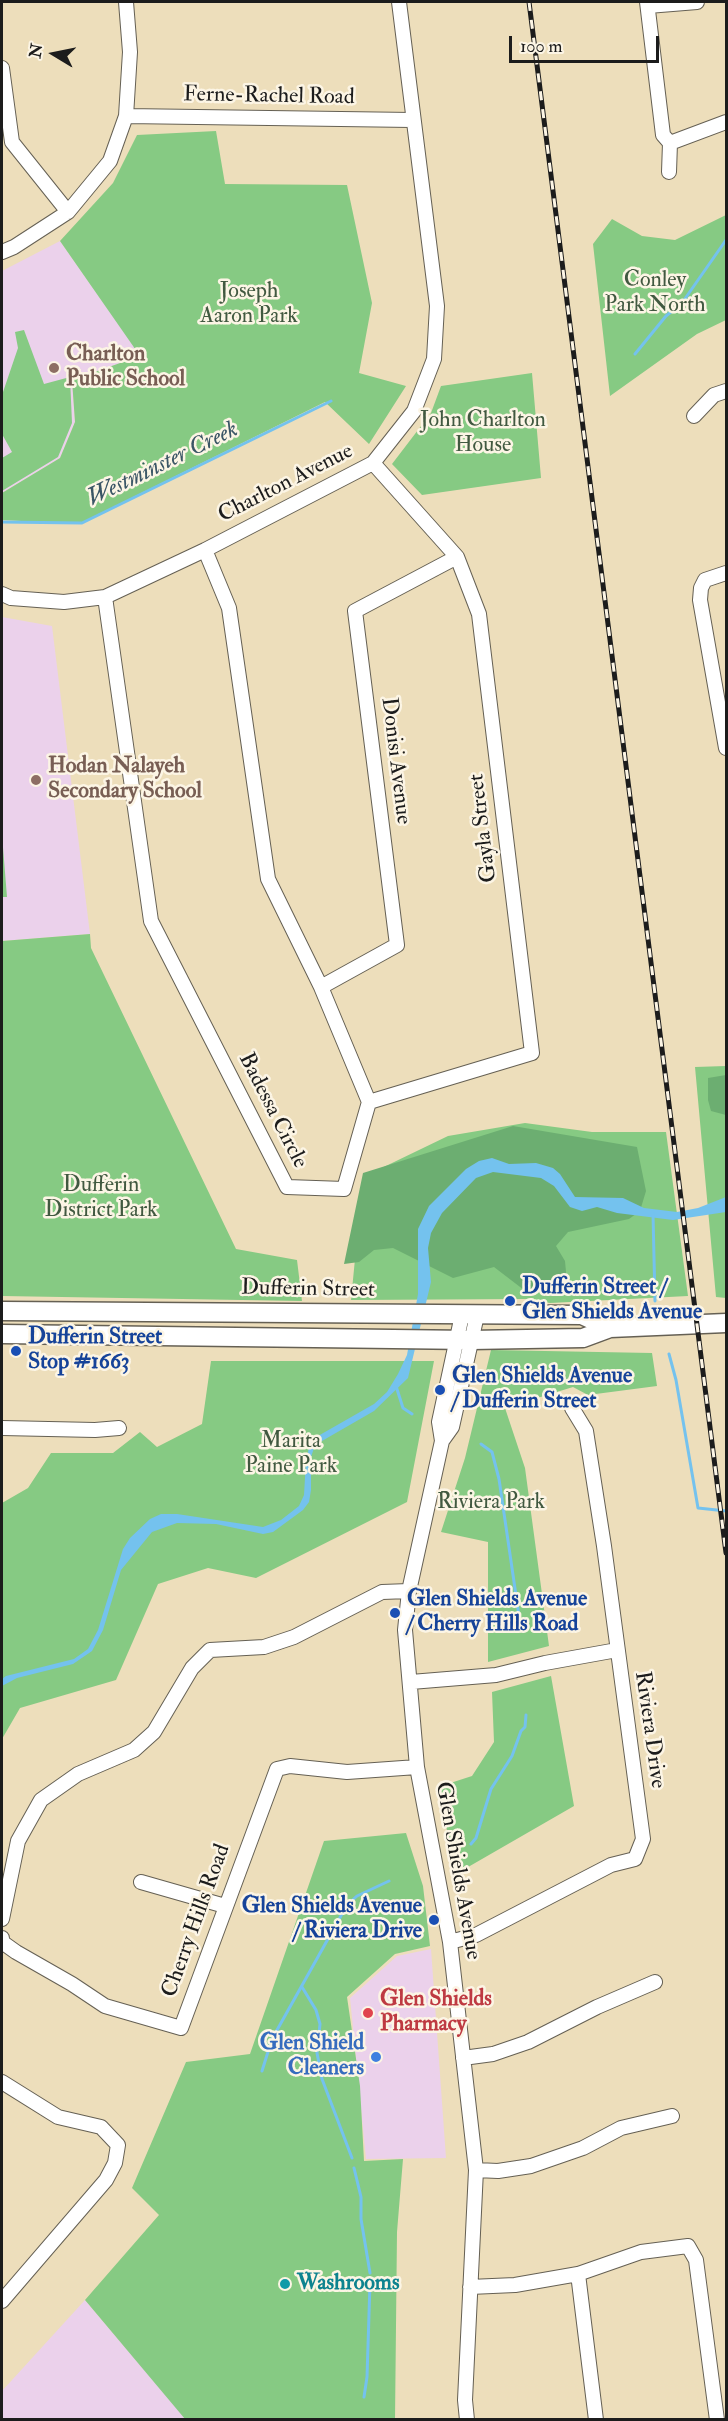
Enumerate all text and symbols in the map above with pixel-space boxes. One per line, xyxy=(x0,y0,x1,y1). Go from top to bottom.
north arrow xyxy=(24,24,84,84)
scale bar xyxy=(512,24,662,62)
text: 100 m xyxy=(520,35,563,58)
text: N xyxy=(25,42,47,60)
street label: Ferne-Rachel Road xyxy=(183,82,355,112)
park label: Conley Park North xyxy=(604,268,706,320)
park label: Joseph Aaron Park xyxy=(200,279,298,330)
place label: Charlton Public School xyxy=(66,342,185,394)
marker: Charlton Public School xyxy=(47,361,61,375)
park label: John Charlton House xyxy=(420,408,546,460)
water label: Westminster Creek xyxy=(83,416,243,514)
street label: Charlton Avenue xyxy=(214,439,358,529)
street label: Donisi Avenue xyxy=(374,696,416,826)
place label: Hodan Nalayeh Secondary School xyxy=(48,754,202,806)
street label: Gayla Street xyxy=(464,772,504,884)
marker: Hodan Nalayeh Secondary School xyxy=(29,773,43,787)
street label: Badessa Circle xyxy=(232,1049,312,1173)
park label: Dufferin District Park xyxy=(44,1173,158,1224)
place label: Dufferin Street / Glen Shields Avenue xyxy=(522,1275,702,1326)
street label: Dufferin Street xyxy=(241,1276,375,1304)
marker: Dufferin Street / Glen Shields Avenue xyxy=(503,1294,517,1308)
place label: Dufferin Street Stop #1663 xyxy=(28,1325,162,1376)
marker: Dufferin Street Stop #1663 xyxy=(9,1344,23,1358)
place label: Glen Shields Avenue / Dufferin Street xyxy=(452,1364,632,1416)
marker: Glen Shields Avenue / Dufferin Street xyxy=(433,1383,447,1397)
park label: Marita Paine Park xyxy=(245,1429,337,1480)
park label: Riviera Park xyxy=(437,1490,545,1516)
place label: Glen Shields Avenue / Cherry Hills Road xyxy=(407,1587,587,1639)
marker: Glen Shields Avenue / Cherry Hills Road xyxy=(388,1606,402,1620)
street label: Riviera Drive xyxy=(628,1670,670,1790)
street label: Glen Shields Avenue xyxy=(428,1780,486,1962)
street label: Cherry Hills Road xyxy=(157,1841,237,2001)
place label: Glen Shields Avenue / Riviera Drive xyxy=(242,1894,422,1946)
marker: Glen Shields Avenue / Riviera Drive xyxy=(427,1913,441,1927)
place label: Glen Shields Pharmacy xyxy=(380,1987,492,2038)
marker: Glen Shields Pharmacy xyxy=(361,2006,375,2020)
place label: Glen Shield Cleaners xyxy=(260,2031,364,2082)
marker: Glen Shield Cleaners xyxy=(369,2050,383,2064)
place label: Washrooms xyxy=(297,2271,399,2297)
marker: Washrooms xyxy=(278,2277,292,2291)

